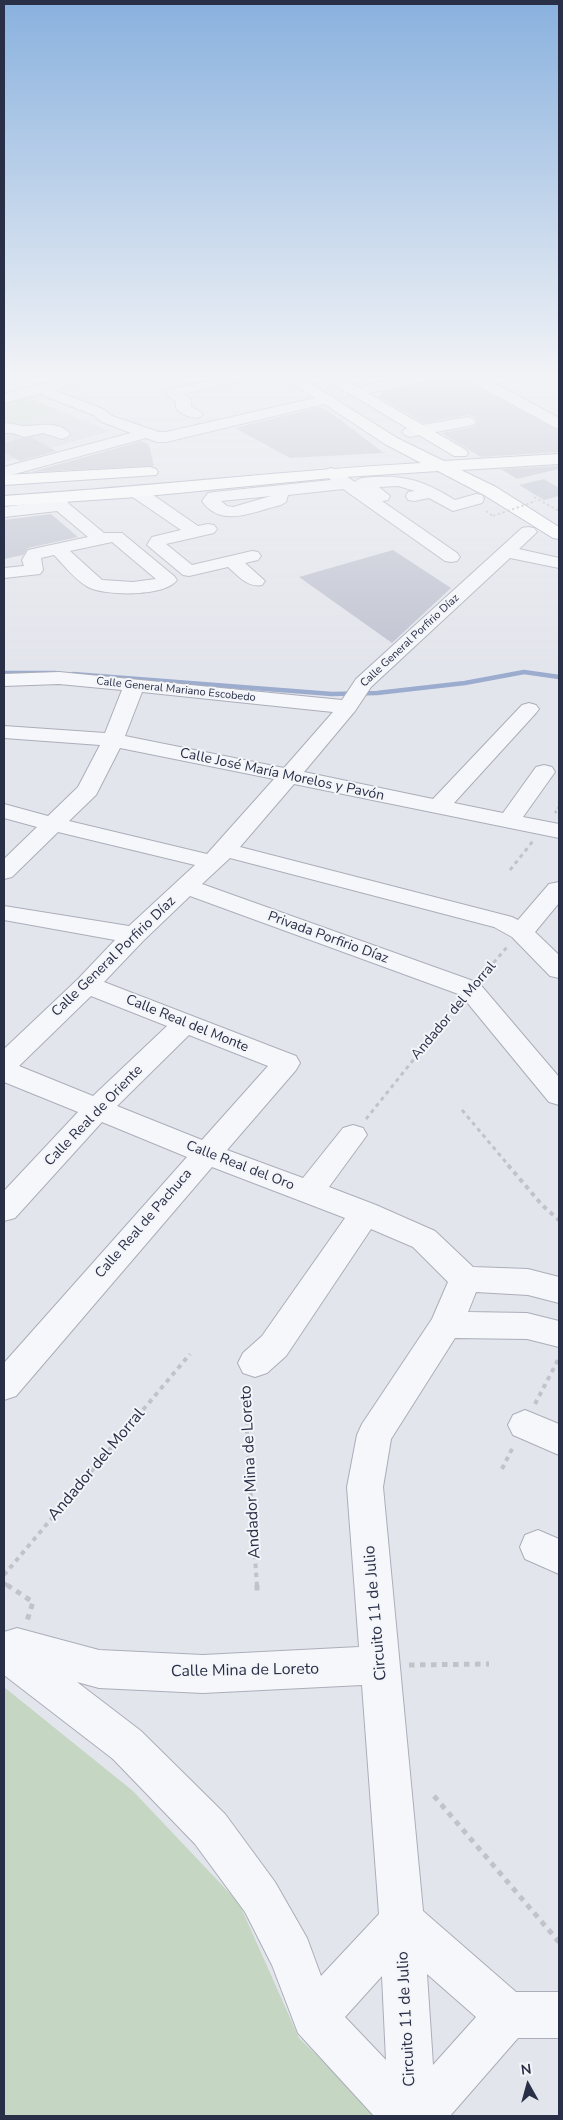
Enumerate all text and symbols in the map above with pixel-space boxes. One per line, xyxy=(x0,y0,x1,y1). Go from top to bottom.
street label: Calle General Porfirio Díaz xyxy=(358,592,462,690)
street label: Calle General Mariano Escobedo xyxy=(96,675,256,705)
street label: Calle José María Morelos y Pavón xyxy=(178,745,386,805)
street label: Calle General Porfirio Díaz xyxy=(49,893,179,1021)
street label: Privada Porfirio Díaz xyxy=(265,908,391,968)
street label: Andador del Morral xyxy=(408,959,500,1063)
street label: Calle Real del Monte xyxy=(123,992,251,1056)
street label: Calle Real de Oriente xyxy=(42,1062,146,1170)
street label: Calle Real del Oro xyxy=(184,1138,296,1194)
street label: Calle Real de Pachuca xyxy=(92,1166,196,1282)
street label: Andador Mina de Loreto xyxy=(237,1385,265,1559)
street label: Andador del Morral xyxy=(44,1405,150,1525)
street label: Circuito 11 de Julio xyxy=(361,1545,391,1681)
street label: Calle Mina de Loreto xyxy=(171,1660,319,1682)
street label: Circuito 11 de Julio xyxy=(394,1951,420,2087)
north arrow xyxy=(503,2060,553,2110)
text: N xyxy=(520,2060,532,2080)

